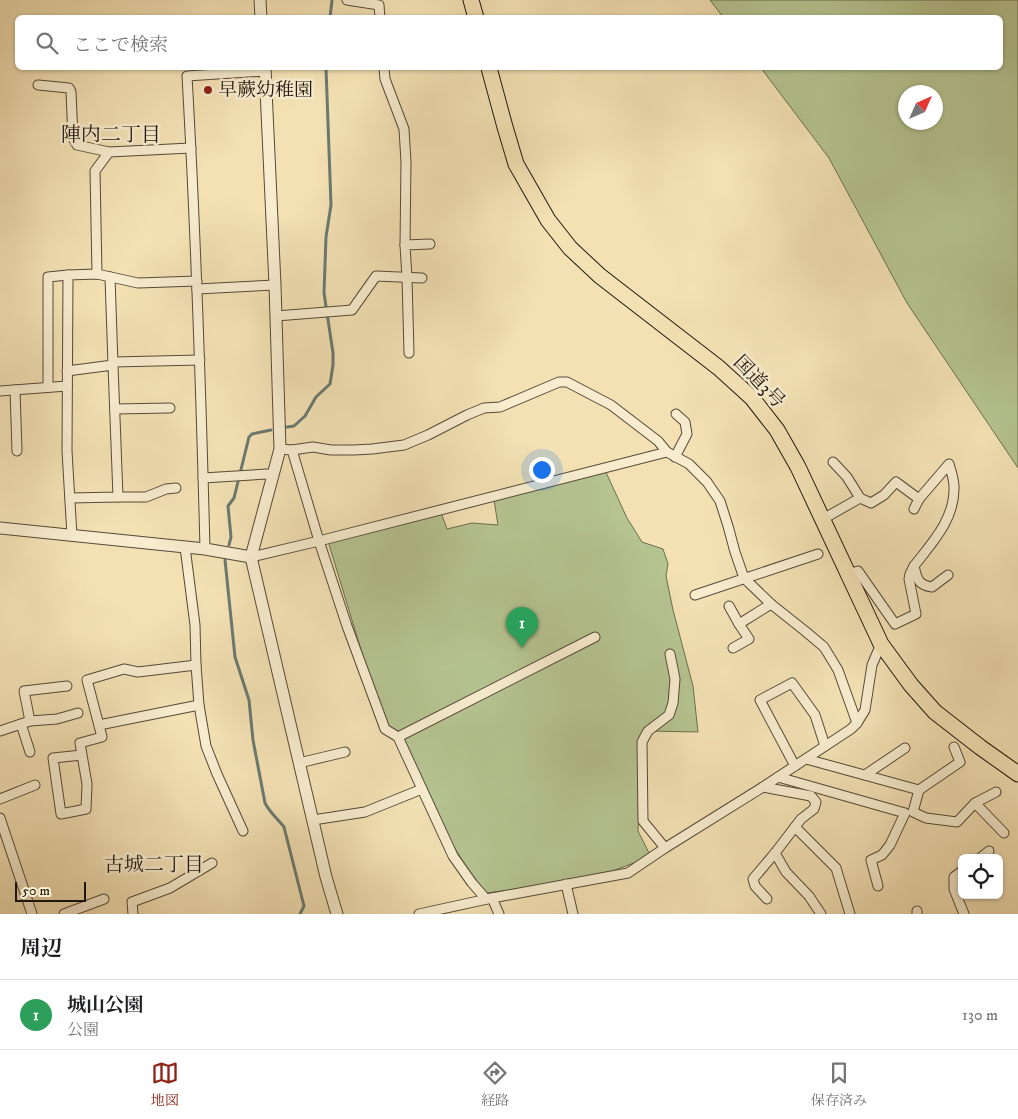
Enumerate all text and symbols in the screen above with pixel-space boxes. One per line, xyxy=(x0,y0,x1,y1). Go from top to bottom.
search box xyxy=(15,15,1003,70)
icon: search xyxy=(33,29,61,57)
text: ここで検索 xyxy=(73,34,168,57)
place label: 早蕨幼稚園 xyxy=(218,79,313,102)
marker: 早蕨幼稚園 xyxy=(202,84,214,96)
north arrow xyxy=(898,85,943,130)
district label: 陣内二丁目 xyxy=(61,123,161,148)
street label: 国道3号 xyxy=(728,351,790,413)
your location xyxy=(529,457,555,483)
pin: 1 xyxy=(506,607,538,648)
district label: 古城二丁目 xyxy=(104,853,204,878)
map controls xyxy=(958,854,1003,899)
button: locate xyxy=(958,854,1003,899)
scale bar xyxy=(15,879,86,902)
text: 50 m xyxy=(22,882,50,900)
text: 周辺 xyxy=(20,936,62,962)
text: 城山公園 xyxy=(67,994,143,1017)
text: 1 xyxy=(33,1005,39,1025)
text: 130 m xyxy=(962,1005,998,1025)
text: 公園 xyxy=(67,1020,99,1040)
tab: 地図 xyxy=(151,1059,179,1110)
tab: 経路 xyxy=(481,1059,509,1110)
tab: 保存済み xyxy=(811,1059,867,1110)

